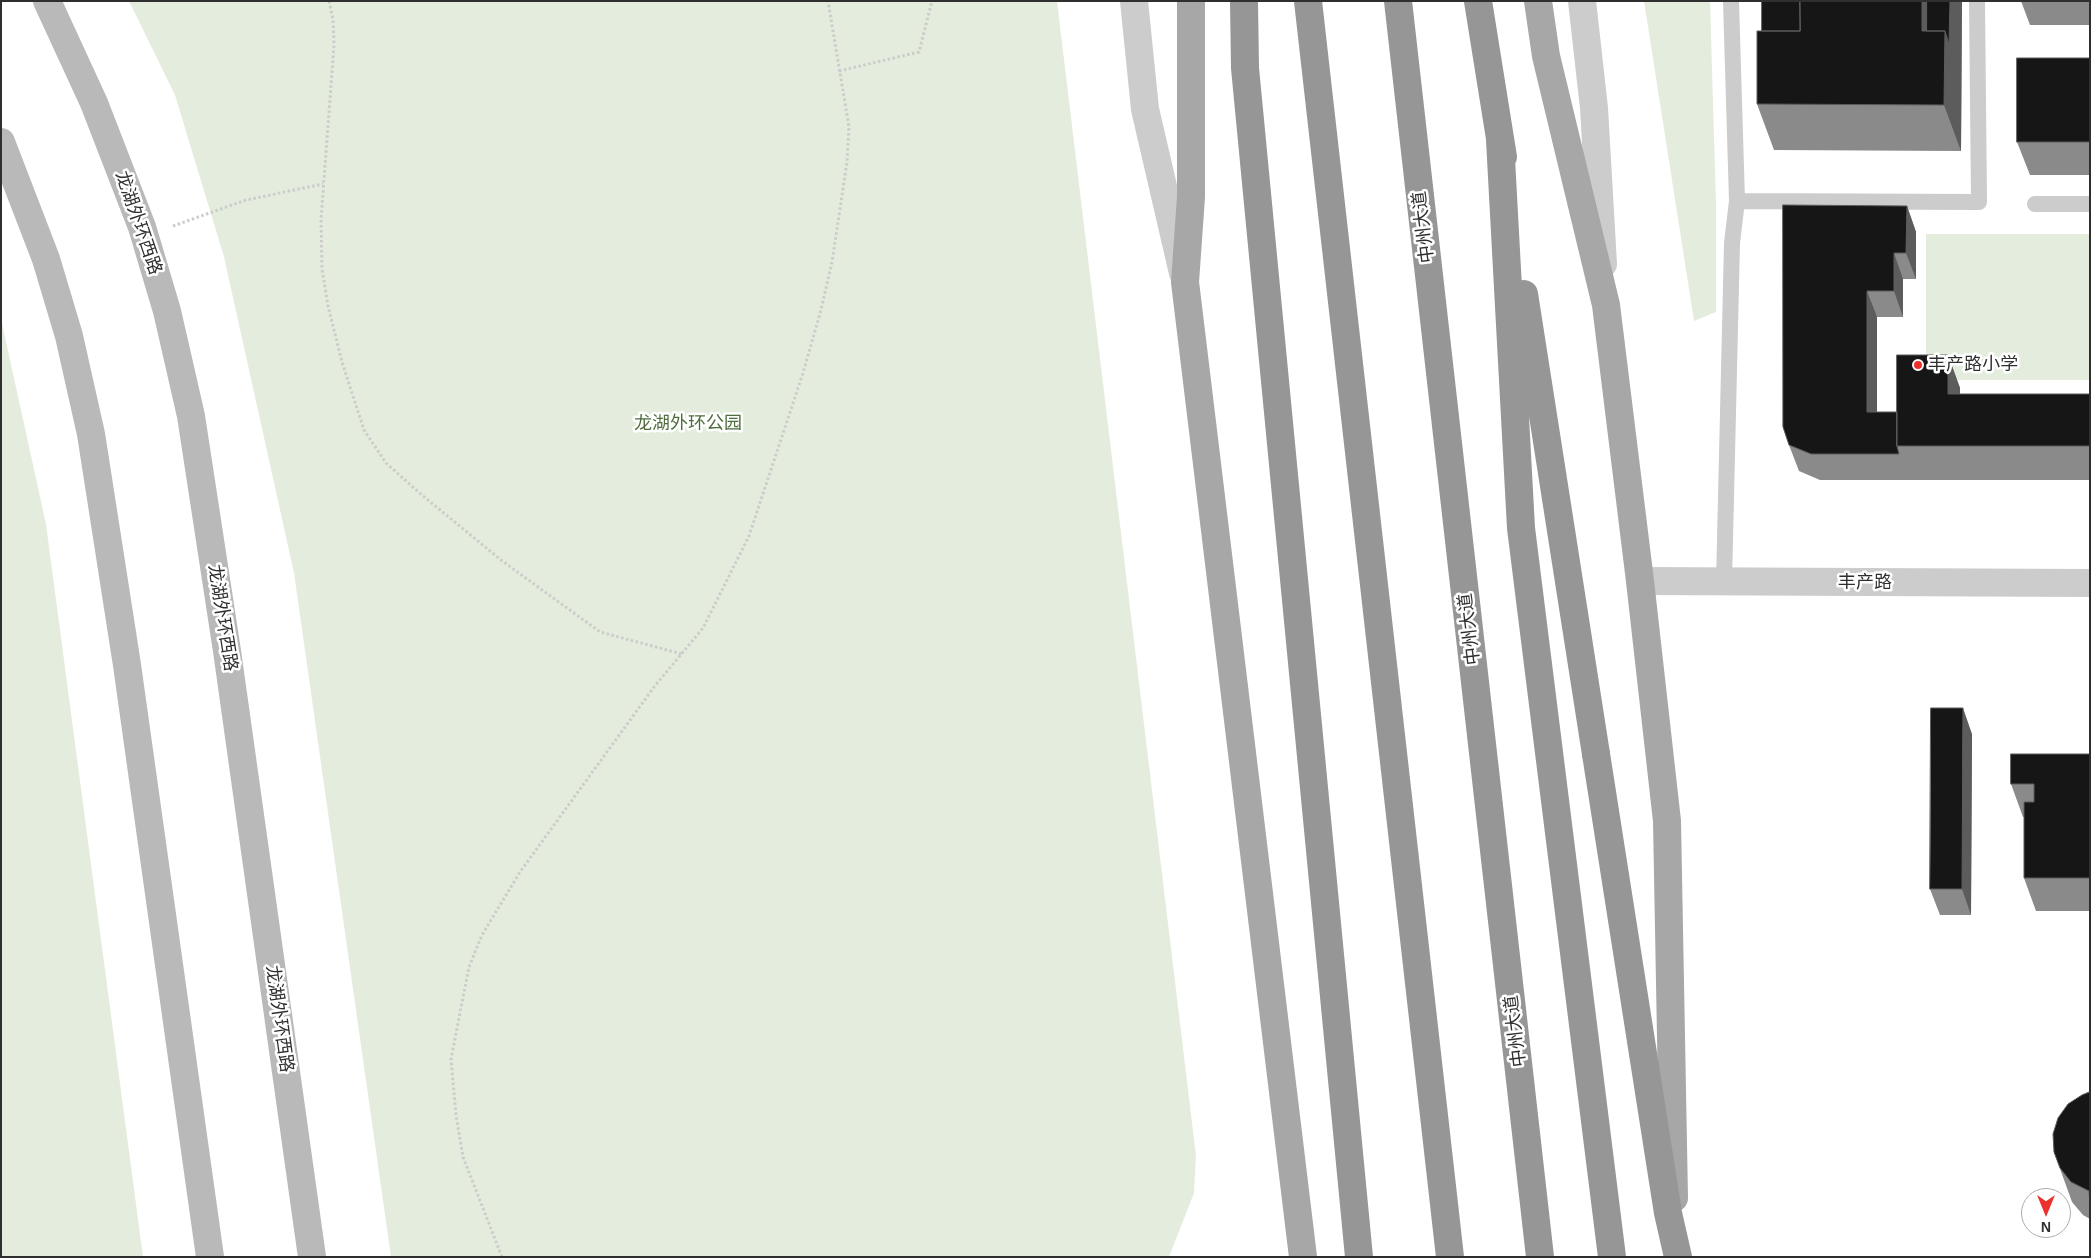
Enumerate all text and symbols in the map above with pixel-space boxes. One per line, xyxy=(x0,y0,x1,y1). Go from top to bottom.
street label: 龙湖外环西路 xyxy=(110,168,166,278)
street label: 中州大道 xyxy=(1409,190,1439,264)
place label: 丰产路小学 xyxy=(1928,354,2018,376)
marker: 丰产路小学 xyxy=(1912,359,1924,371)
park label: 龙湖外环公园 xyxy=(634,413,742,435)
street label: 龙湖外环西路 xyxy=(203,563,241,673)
street label: 丰产路 xyxy=(1838,572,1892,594)
street label: 中州大道 xyxy=(1455,592,1485,666)
street label: 龙湖外环西路 xyxy=(261,964,297,1074)
street label: 中州大道 xyxy=(1501,994,1531,1068)
north arrow xyxy=(2021,1188,2071,1238)
text: N xyxy=(2041,1219,2051,1235)

